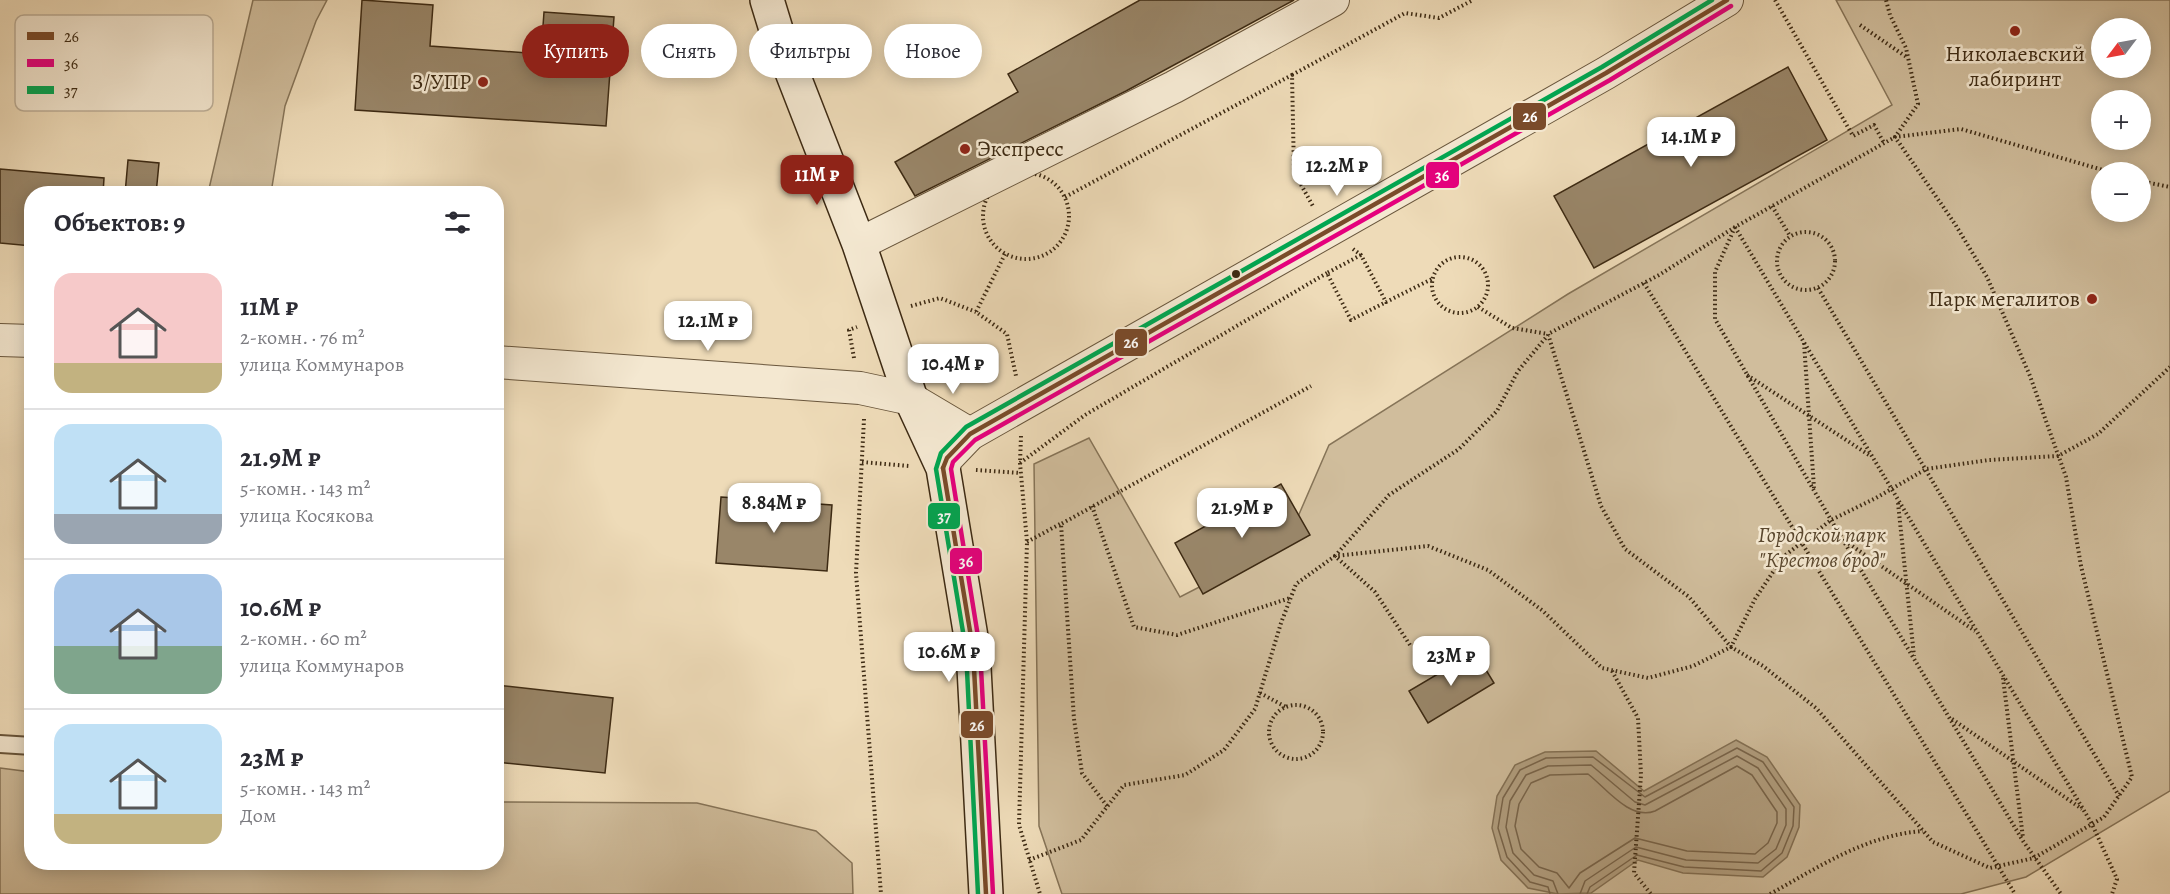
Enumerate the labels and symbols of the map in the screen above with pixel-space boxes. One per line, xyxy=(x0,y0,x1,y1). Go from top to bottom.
legend xyxy=(15,15,213,111)
north arrow xyxy=(2091,18,2151,78)
marker: Николаевский лабиринт xyxy=(2008,24,2022,38)
text: 26 xyxy=(64,26,79,48)
place label: Николаевский лабиринт xyxy=(1945,39,2085,94)
text: 36 xyxy=(64,53,78,75)
place label: З/УПР xyxy=(412,67,471,97)
marker: З/УПР xyxy=(476,75,490,89)
text: 37 xyxy=(64,80,78,102)
line badge: 26 xyxy=(1512,102,1547,131)
text: 26 xyxy=(1522,106,1538,128)
pin: 14.1M ₽ xyxy=(1636,117,1746,168)
place label: Экспресс xyxy=(977,134,1064,164)
marker: Экспресс xyxy=(958,142,972,156)
pin: 12.2M ₽ xyxy=(1282,146,1392,197)
pin: 11M ₽ xyxy=(775,155,859,206)
line badge: 36 xyxy=(1425,161,1460,189)
text: 36 xyxy=(1435,165,1450,187)
unlabelled marker xyxy=(1230,268,1242,280)
place label: Парк мегалитов xyxy=(1928,284,2080,314)
marker: Парк мегалитов xyxy=(2085,292,2099,306)
pin: 12.1M ₽ xyxy=(653,301,763,352)
line badge: 26 xyxy=(1114,328,1148,357)
text: 26 xyxy=(1123,332,1139,354)
pin: 10.4M ₽ xyxy=(898,344,1008,395)
pin: 8.84M ₽ xyxy=(719,483,829,534)
pin: 21.9M ₽ xyxy=(1187,488,1297,539)
line badge: 37 xyxy=(927,502,961,530)
text: 37 xyxy=(937,506,951,528)
park label: Городской парк "Крестов брод" xyxy=(1758,520,1886,575)
line badge: 36 xyxy=(949,547,983,575)
text: 36 xyxy=(959,551,974,573)
pin: 10.6M ₽ xyxy=(894,632,1004,683)
pin: 23M ₽ xyxy=(1409,636,1493,687)
line badge: 26 xyxy=(960,710,994,739)
text: 26 xyxy=(969,715,985,737)

